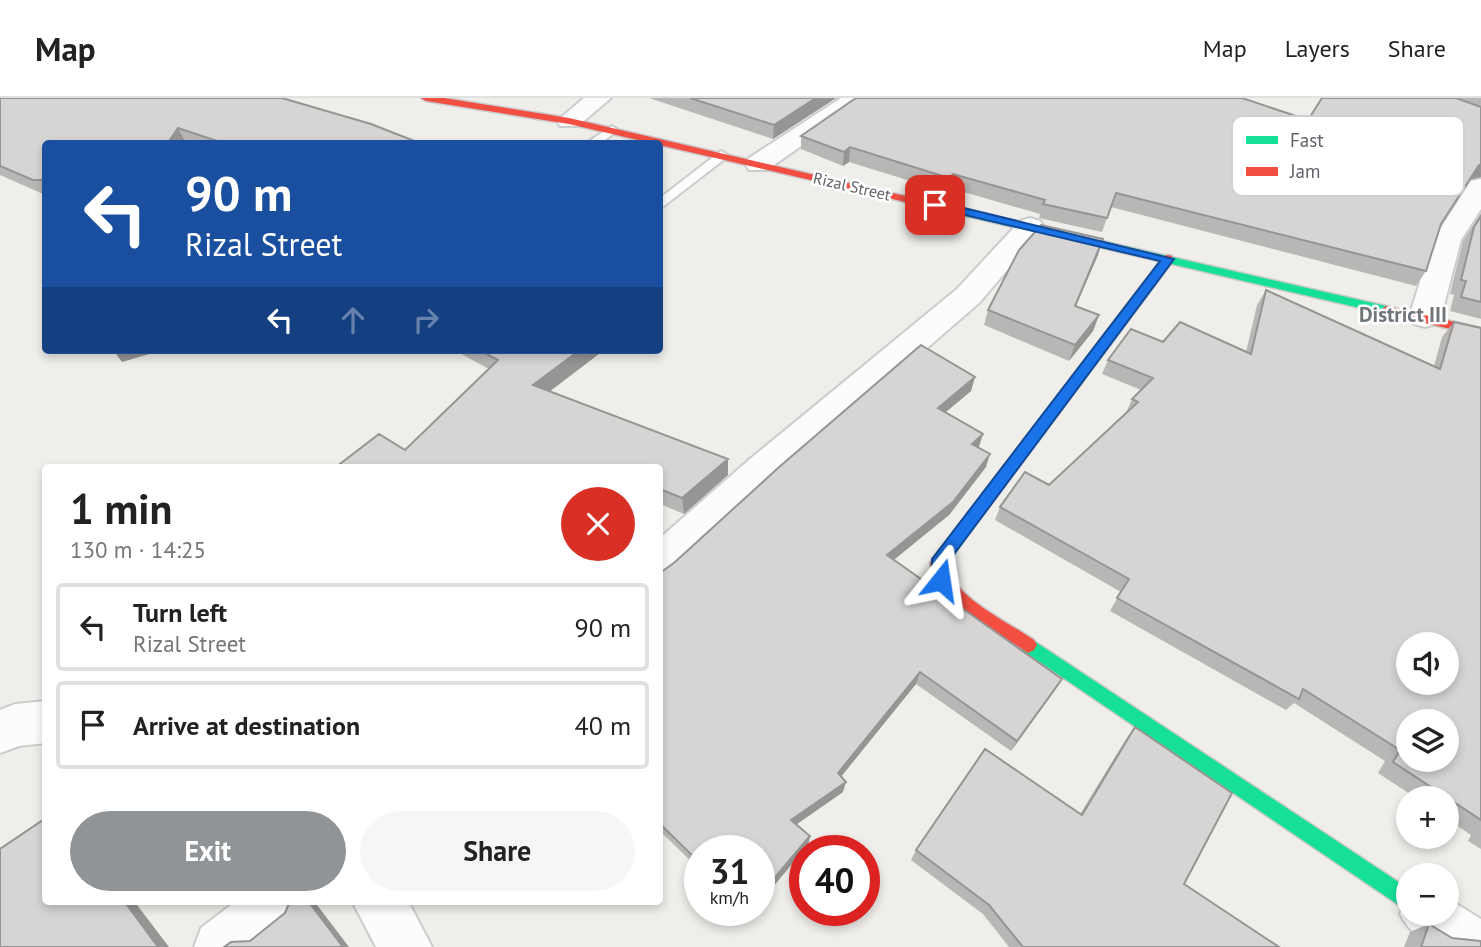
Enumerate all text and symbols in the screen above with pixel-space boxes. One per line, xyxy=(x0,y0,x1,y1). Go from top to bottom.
text: Map xyxy=(35,27,96,70)
text: Map xyxy=(1203,33,1247,64)
text: Layers xyxy=(1285,33,1350,64)
text: Share xyxy=(1388,33,1446,64)
legend xyxy=(1232,116,1464,196)
text: Fast xyxy=(1290,128,1324,152)
text: Jam xyxy=(1289,159,1320,183)
text: 90 m xyxy=(185,161,292,225)
street label: Rizal Street xyxy=(811,167,893,205)
icon: left xyxy=(70,168,161,259)
pin xyxy=(905,175,965,235)
icon: arrive xyxy=(916,186,954,224)
text: Rizal Street xyxy=(185,223,342,265)
icon: left xyxy=(261,301,299,339)
icon: ahead xyxy=(334,301,372,339)
icon: right xyxy=(407,301,445,339)
district label: District III xyxy=(1359,301,1447,328)
text: 1 min xyxy=(70,481,172,536)
button: close xyxy=(561,487,635,561)
text: 130 m · 14:25 xyxy=(70,535,206,564)
position arrow xyxy=(904,543,978,617)
text: Turn left xyxy=(133,596,227,629)
icon: left xyxy=(74,608,112,646)
text: 90 m xyxy=(575,611,631,644)
text: Rizal Street xyxy=(133,629,246,658)
map controls xyxy=(1396,632,1459,926)
button: sound xyxy=(1396,632,1459,695)
icon: arrive xyxy=(74,706,112,744)
text: Arrive at destination xyxy=(133,709,360,742)
text: 40 m xyxy=(575,709,631,742)
button: layers xyxy=(1396,709,1459,772)
button: + xyxy=(1396,786,1459,849)
button: Exit xyxy=(70,811,346,891)
button: Share xyxy=(360,811,635,891)
speed limit sign: 40 xyxy=(789,835,880,926)
text: 31 xyxy=(710,848,749,894)
button: − xyxy=(1396,863,1459,926)
text: km/h xyxy=(710,886,749,909)

